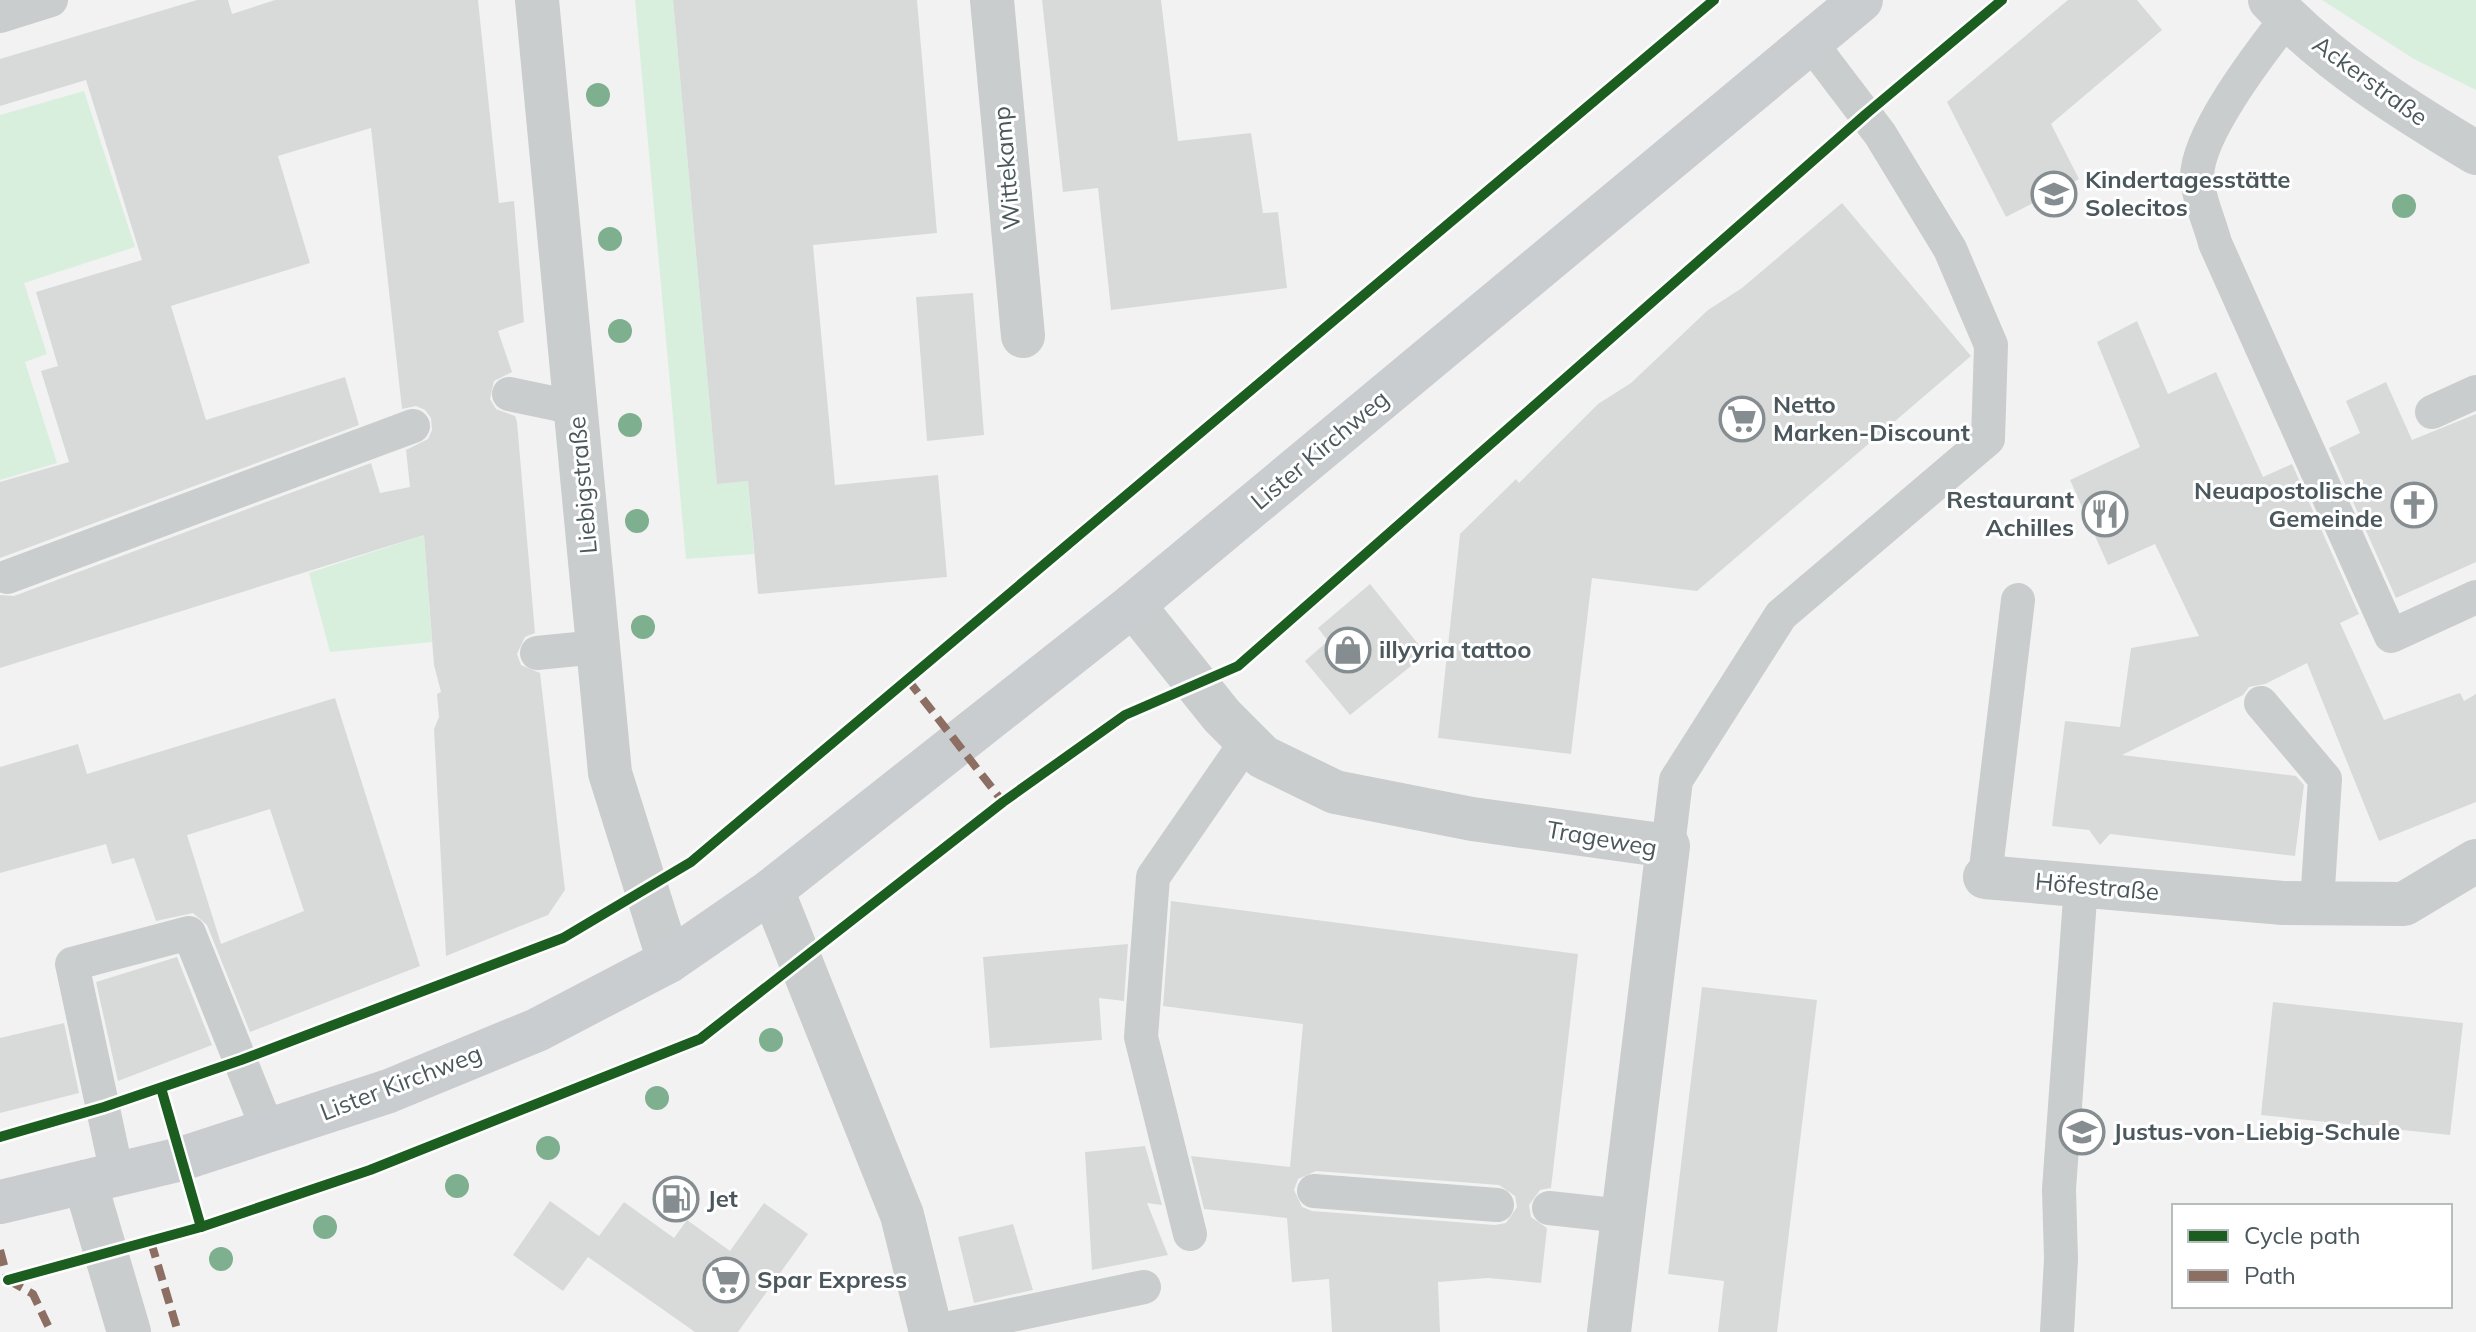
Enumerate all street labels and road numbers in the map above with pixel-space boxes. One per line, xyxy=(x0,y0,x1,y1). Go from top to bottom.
street label: Ackerstraße xyxy=(2307,29,2434,132)
street label: Wittekamp xyxy=(986,105,1026,231)
street label: Lister Kirchweg xyxy=(1244,383,1394,515)
street label: Liebigstraße xyxy=(561,415,603,555)
street label: Trageweg xyxy=(1545,814,1660,862)
street label: Höfestraße xyxy=(2034,866,2160,906)
street label: Lister Kirchweg xyxy=(316,1038,486,1127)

